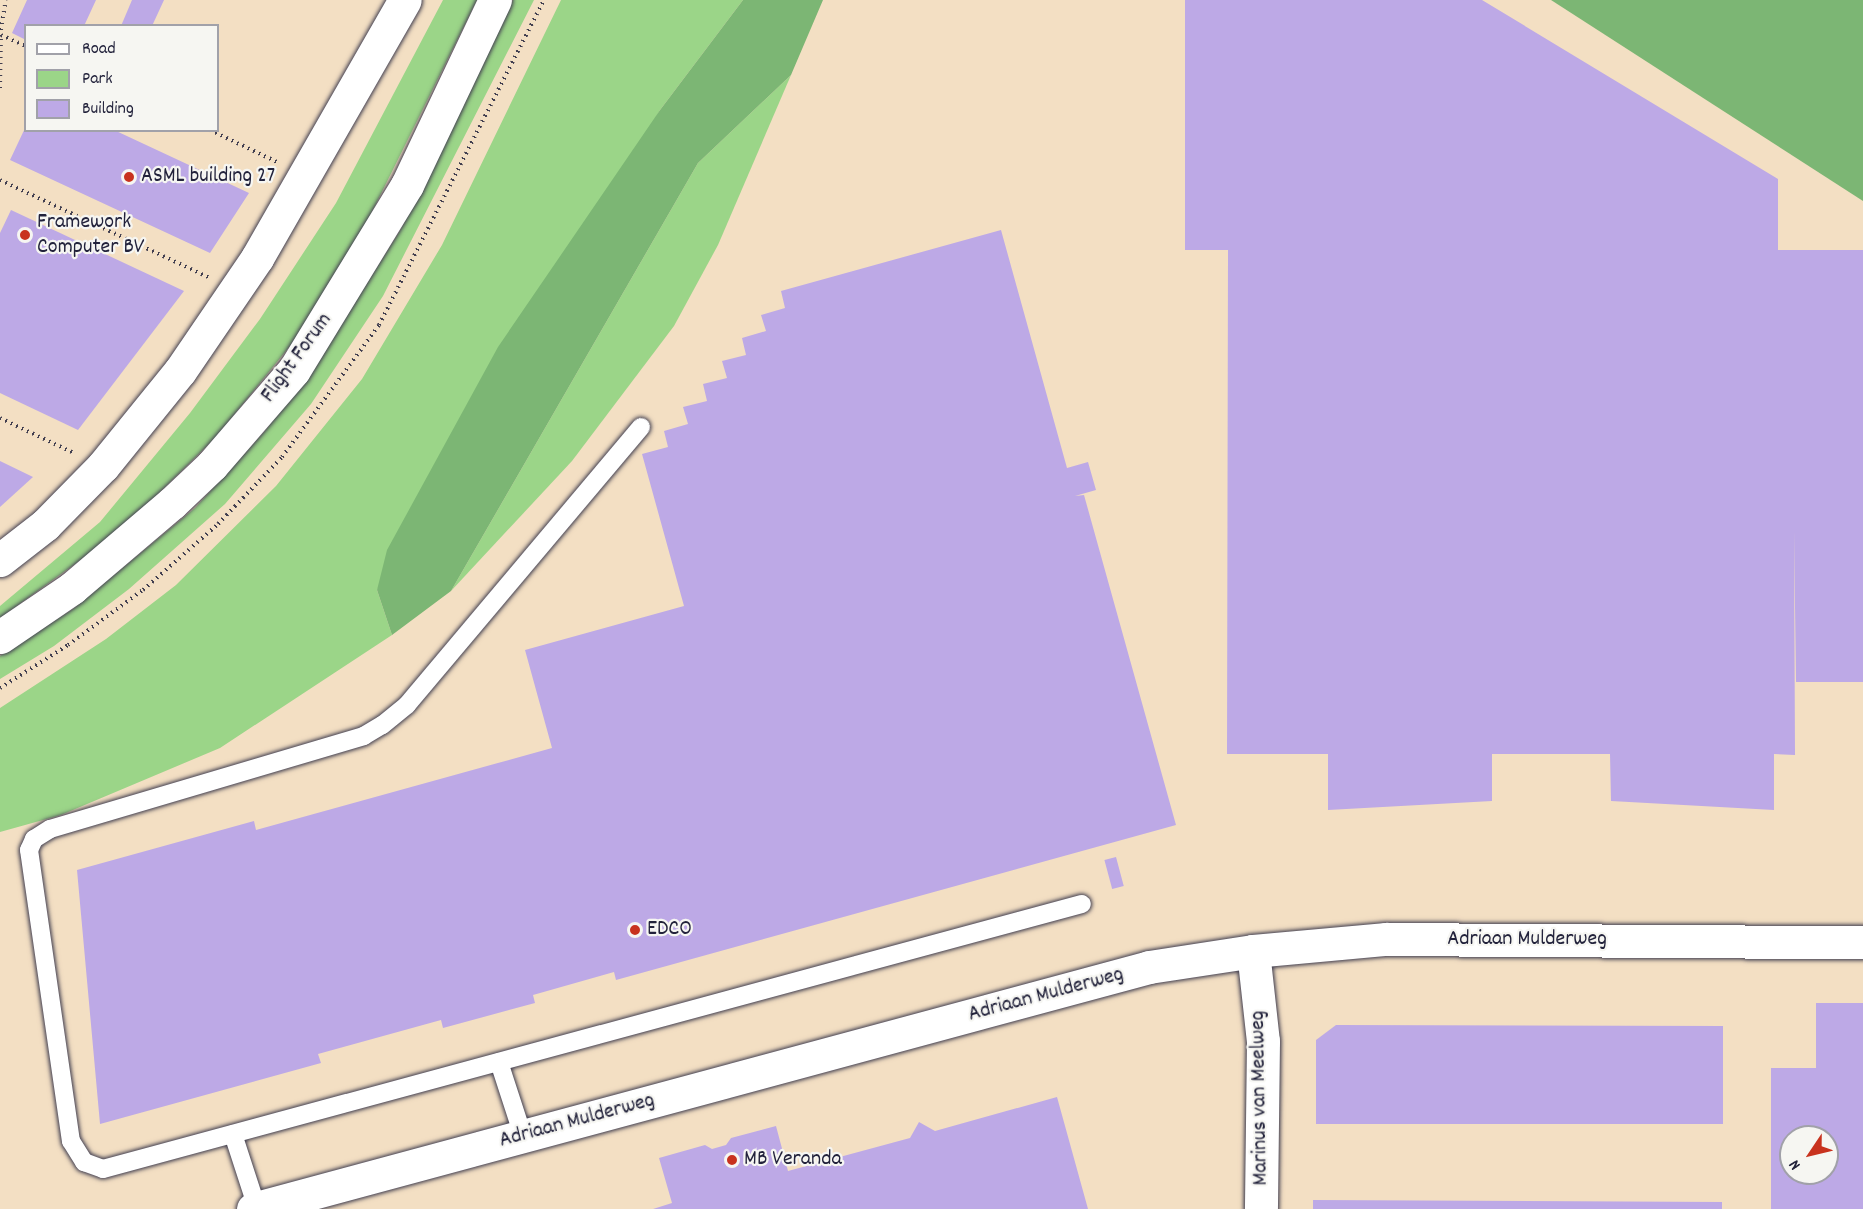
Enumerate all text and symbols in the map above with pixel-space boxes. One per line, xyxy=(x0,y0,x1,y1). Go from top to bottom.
legend xyxy=(24,24,219,132)
text: Road xyxy=(82,37,116,62)
text: Park xyxy=(82,67,113,92)
text: Building xyxy=(82,97,134,122)
place label: ASML building 27 xyxy=(141,164,275,190)
marker: ASML building 27 xyxy=(122,170,136,184)
place label: Framework Computer BV xyxy=(37,209,144,260)
marker: Framework Computer BV xyxy=(18,228,32,242)
street label: Flight Forum xyxy=(256,308,338,408)
place label: EDCO xyxy=(647,917,692,943)
marker: EDCO xyxy=(628,923,642,937)
street label: Adriaan Mulderweg xyxy=(1447,927,1607,953)
street label: Adriaan Mulderweg xyxy=(965,962,1127,1028)
street label: Marinus van Meelweg xyxy=(1245,1010,1275,1186)
street label: Adriaan Mulderweg xyxy=(496,1088,658,1154)
north arrow xyxy=(1779,1125,1839,1185)
place label: MB Veranda xyxy=(744,1147,842,1173)
marker: MB Veranda xyxy=(725,1153,739,1167)
text: N xyxy=(1784,1155,1807,1174)

